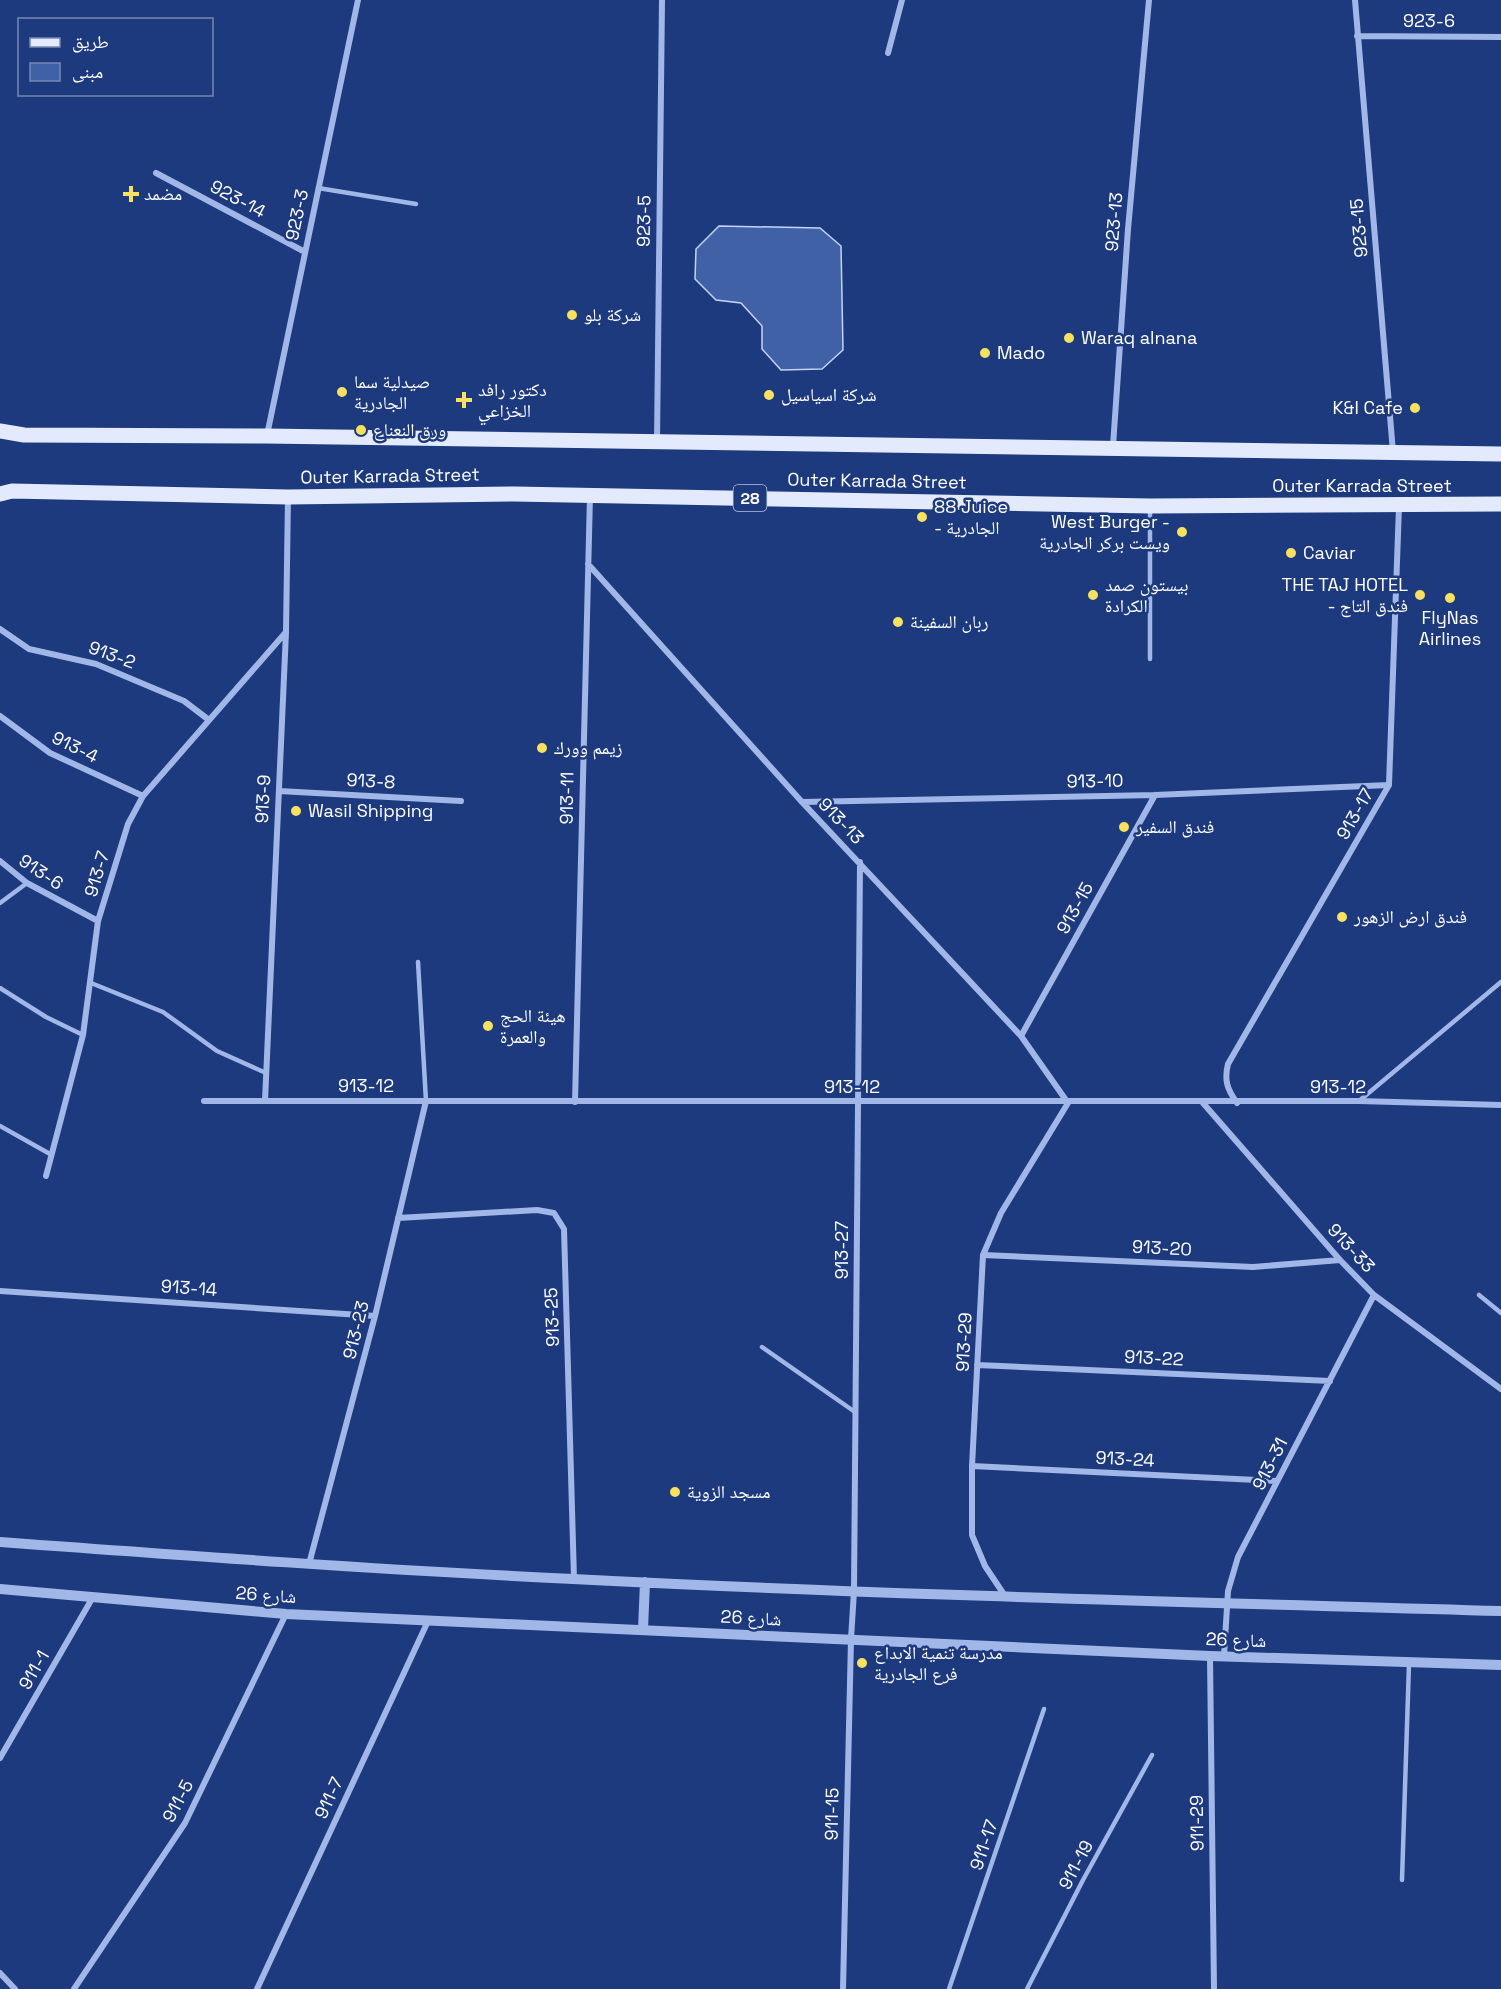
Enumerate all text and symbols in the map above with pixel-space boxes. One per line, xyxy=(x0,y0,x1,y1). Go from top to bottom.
street label: 923-6 xyxy=(1403,9,1455,32)
legend xyxy=(18,18,213,96)
text: طريق xyxy=(72,30,109,53)
text: مبنى xyxy=(72,60,103,83)
street label: 923-14 xyxy=(206,174,270,223)
place label: مضمد xyxy=(144,182,182,205)
marker: مضمد xyxy=(122,185,140,203)
street label: 923-3 xyxy=(280,187,313,243)
street label: 923-13 xyxy=(1099,191,1128,252)
street label: 923-5 xyxy=(632,195,655,247)
street label: 923-15 xyxy=(1344,198,1373,259)
place label: شركة بلو xyxy=(584,303,641,326)
marker: شركة بلو xyxy=(565,308,579,322)
place label: Waraq alnana xyxy=(1081,326,1197,349)
marker: Waraq alnana xyxy=(1062,331,1076,345)
place label: Mado xyxy=(997,341,1045,364)
marker: Mado xyxy=(978,346,992,360)
place label: صيدلية سما الجادرية xyxy=(354,370,430,414)
place label: دكتور رافد الخزاعي xyxy=(478,378,547,426)
place label: شركة اسياسيل xyxy=(781,383,876,406)
marker: صيدلية سما الجادرية xyxy=(335,385,349,399)
marker: شركة اسياسيل xyxy=(762,388,776,402)
marker: دكتور رافد الخزاعي xyxy=(455,391,473,409)
place label: K&I Cafe xyxy=(1333,396,1403,419)
marker: K&I Cafe xyxy=(1408,401,1422,415)
place label: ورق النعناع xyxy=(373,418,446,441)
marker: ورق النعناع xyxy=(354,423,368,437)
street label: Outer Karrada Street xyxy=(300,462,480,489)
street label: Outer Karrada Street xyxy=(787,467,967,494)
street label: Outer Karrada Street xyxy=(1272,474,1452,497)
road number: 28 xyxy=(734,485,766,511)
place label: 88 Juice - الجادرية xyxy=(934,495,1008,539)
marker: 88 Juice - الجادرية xyxy=(915,510,929,524)
place label: West Burger - ويست بركر الجادرية xyxy=(1039,510,1170,554)
marker: West Burger - ويست بركر الجادرية xyxy=(1175,525,1189,539)
place label: Caviar xyxy=(1303,541,1356,564)
marker: Caviar xyxy=(1284,546,1298,560)
place label: بيستون صمد الكرادة xyxy=(1105,573,1189,617)
place label: THE TAJ HOTEL - فندق التاج xyxy=(1282,573,1408,618)
marker: بيستون صمد الكرادة xyxy=(1086,588,1100,602)
marker: THE TAJ HOTEL - فندق التاج xyxy=(1413,588,1427,602)
marker: FlyNas Airlines xyxy=(1443,591,1457,605)
place label: FlyNas Airlines xyxy=(1419,606,1481,650)
place label: ربان السفينة xyxy=(910,610,989,633)
marker: ربان السفينة xyxy=(891,615,905,629)
street label: 913-2 xyxy=(85,635,139,674)
street label: 913-4 xyxy=(48,726,102,768)
place label: زيمم وورك xyxy=(554,736,623,760)
marker: زيمم وورك xyxy=(535,741,549,755)
street label: 913-8 xyxy=(346,768,396,793)
street label: 913-10 xyxy=(1066,769,1124,792)
street label: 913-11 xyxy=(555,771,578,825)
street label: 913-9 xyxy=(250,774,275,824)
street label: 913-17 xyxy=(1331,784,1378,843)
street label: 913-13 xyxy=(814,793,869,849)
place label: Wasil Shipping xyxy=(308,799,433,822)
marker: Wasil Shipping xyxy=(289,804,303,818)
place label: فندق السفير xyxy=(1135,815,1214,838)
marker: فندق السفير xyxy=(1117,820,1131,834)
street label: 913-6 xyxy=(15,848,68,895)
street label: 913-7 xyxy=(79,848,114,900)
street label: 913-15 xyxy=(1051,878,1098,938)
place label: فندق ارض الزهور xyxy=(1353,905,1467,928)
marker: فندق ارض الزهور xyxy=(1335,910,1349,924)
place label: هيئة الحج والعمرة xyxy=(500,1004,566,1048)
marker: هيئة الحج والعمرة xyxy=(481,1019,495,1033)
street label: 913-12 xyxy=(338,1074,394,1097)
street label: 913-12 xyxy=(824,1075,880,1098)
street label: 913-12 xyxy=(1310,1075,1366,1098)
street label: 913-33 xyxy=(1323,1218,1380,1277)
street label: 913-27 xyxy=(830,1221,853,1279)
street label: 913-20 xyxy=(1131,1234,1193,1261)
street label: 913-14 xyxy=(160,1274,218,1301)
street label: 913-25 xyxy=(539,1287,564,1347)
street label: 913-23 xyxy=(337,1298,374,1361)
street label: 913-29 xyxy=(950,1312,977,1372)
street label: 913-22 xyxy=(1124,1344,1184,1371)
street label: 913-31 xyxy=(1247,1434,1292,1494)
street label: 913-24 xyxy=(1095,1445,1155,1472)
place label: مسجد الزوية xyxy=(687,1480,770,1503)
marker: مسجد الزوية xyxy=(668,1485,682,1499)
street label: شارع 26 xyxy=(235,1581,297,1608)
street label: شارع 26 xyxy=(720,1604,782,1631)
street label: شارع 26 xyxy=(1205,1627,1267,1652)
place label: مدرسة تنمية الابداع فرع الجادرية xyxy=(874,1641,1003,1685)
street label: 911-1 xyxy=(13,1646,54,1694)
marker: مدرسة تنمية الابداع فرع الجادرية xyxy=(855,1656,869,1670)
street label: 911-7 xyxy=(309,1773,348,1822)
street label: 911-5 xyxy=(157,1775,198,1826)
street label: 911-15 xyxy=(820,1788,843,1840)
street label: 911-29 xyxy=(1185,1795,1208,1851)
street label: 911-17 xyxy=(964,1817,1003,1873)
street label: 911-19 xyxy=(1053,1836,1098,1893)

